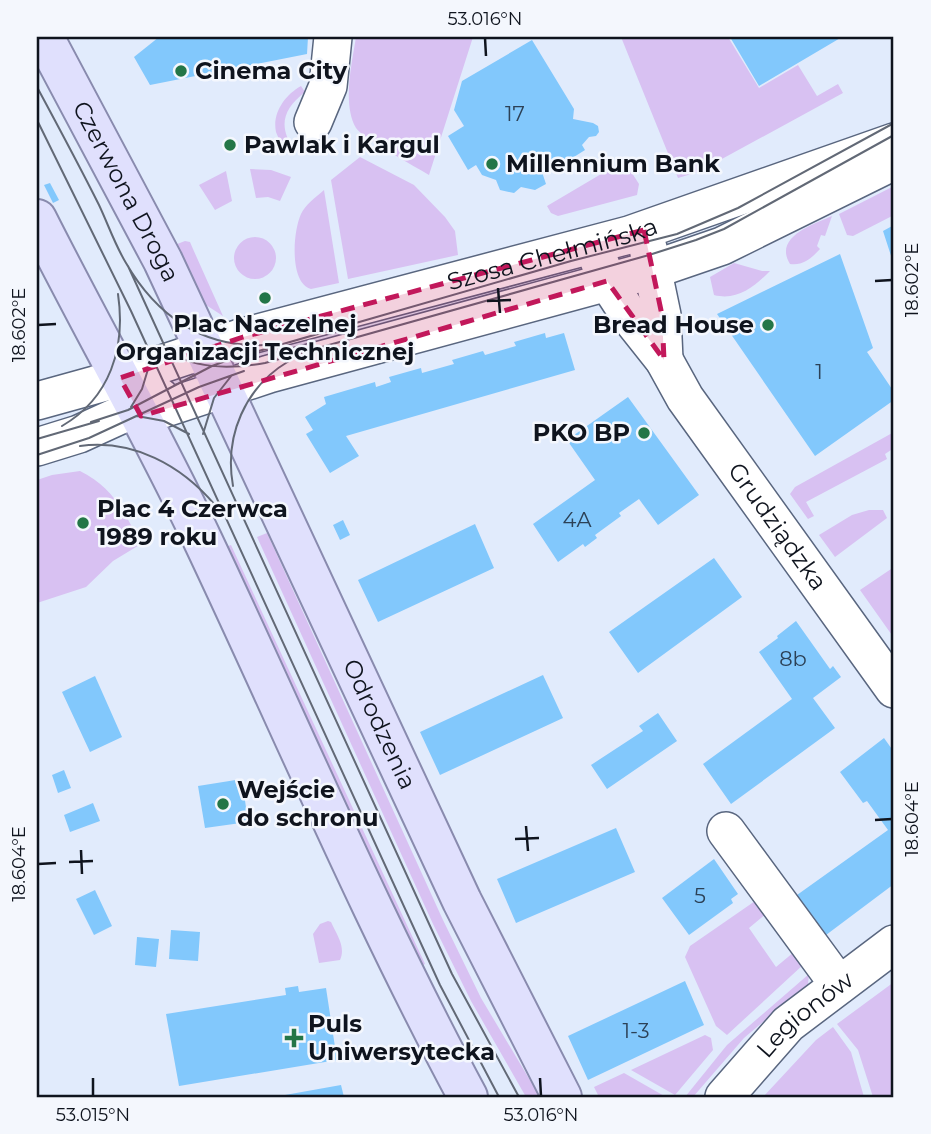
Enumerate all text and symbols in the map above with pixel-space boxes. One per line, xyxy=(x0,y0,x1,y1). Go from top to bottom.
text: 53.016°N xyxy=(447,8,523,30)
place label: Cinema City xyxy=(195,56,348,85)
marker: Cinema City xyxy=(173,63,189,79)
street label: Czerwona Droga xyxy=(67,96,186,286)
house number: 17 xyxy=(505,101,525,126)
place label: Pawlak i Kargul xyxy=(244,130,440,159)
marker: Pawlak i Kargul xyxy=(222,137,238,153)
place label: Millennium Bank xyxy=(506,149,720,178)
marker: Millennium Bank xyxy=(484,156,500,172)
street label: Szosa Chełmińska xyxy=(444,211,661,296)
text: 18.602°E xyxy=(901,243,923,317)
text: 18.602°E xyxy=(8,288,30,362)
marker: Plac Naczelnej Organizacji Technicznej xyxy=(257,290,273,306)
place label: Plac Naczelnej Organizacji Technicznej xyxy=(116,309,414,366)
place label: Bread House xyxy=(593,310,754,339)
marker: Bread House xyxy=(760,317,776,333)
house number: 1 xyxy=(815,359,823,384)
place label: PKO BP xyxy=(533,418,630,447)
marker: PKO BP xyxy=(636,425,652,441)
street label: Grudziądzka xyxy=(722,457,833,596)
place label: Plac 4 Czerwca 1989 roku xyxy=(97,494,288,551)
house number: 4A xyxy=(563,507,592,532)
marker: Plac 4 Czerwca 1989 roku xyxy=(75,515,91,531)
house number: 8b xyxy=(779,646,807,671)
street label: Odrodzenia xyxy=(337,654,423,794)
place label: Wejście do schronu xyxy=(237,775,378,832)
text: 18.604°E xyxy=(901,781,923,857)
marker: Wejście do schronu xyxy=(215,796,231,812)
text: 18.604°E xyxy=(8,826,30,902)
house number: 5 xyxy=(694,883,706,908)
street label: Legionów xyxy=(750,965,859,1064)
place label: Puls Uniwersytecka xyxy=(308,1009,495,1066)
house number: 1-3 xyxy=(622,1018,650,1043)
marker: Puls Uniwersytecka xyxy=(286,1030,302,1046)
text: 53.015°N xyxy=(56,1104,130,1126)
text: 53.016°N xyxy=(503,1104,579,1126)

